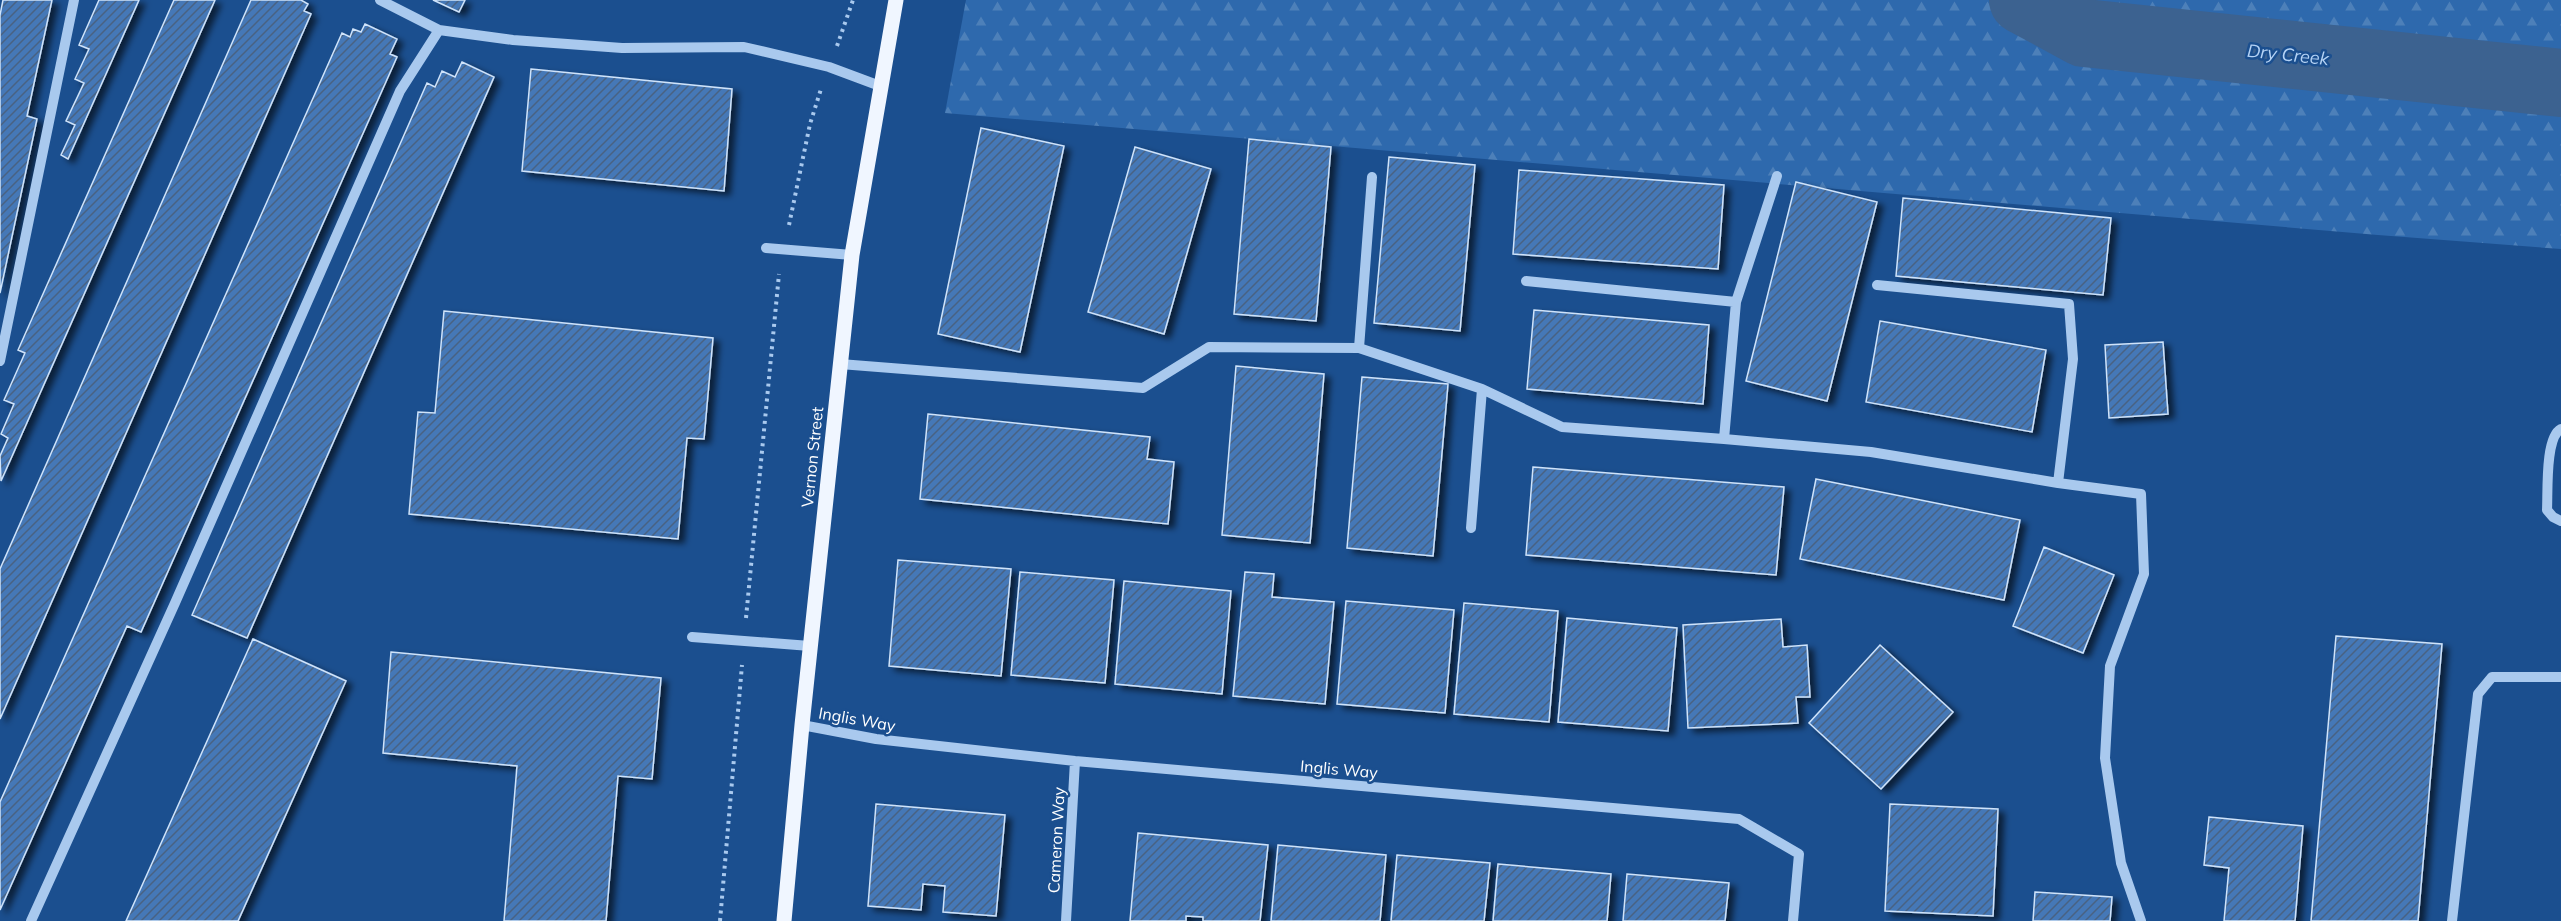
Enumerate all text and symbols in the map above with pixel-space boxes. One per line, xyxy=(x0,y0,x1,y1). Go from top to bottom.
water label: Dry Creek xyxy=(2246,39,2331,70)
street label: Vernon Street xyxy=(797,405,827,508)
street label: Inglis Way xyxy=(817,702,898,736)
street label: Inglis Way xyxy=(1299,756,1379,782)
street label: Cameron Way xyxy=(1043,786,1069,894)

